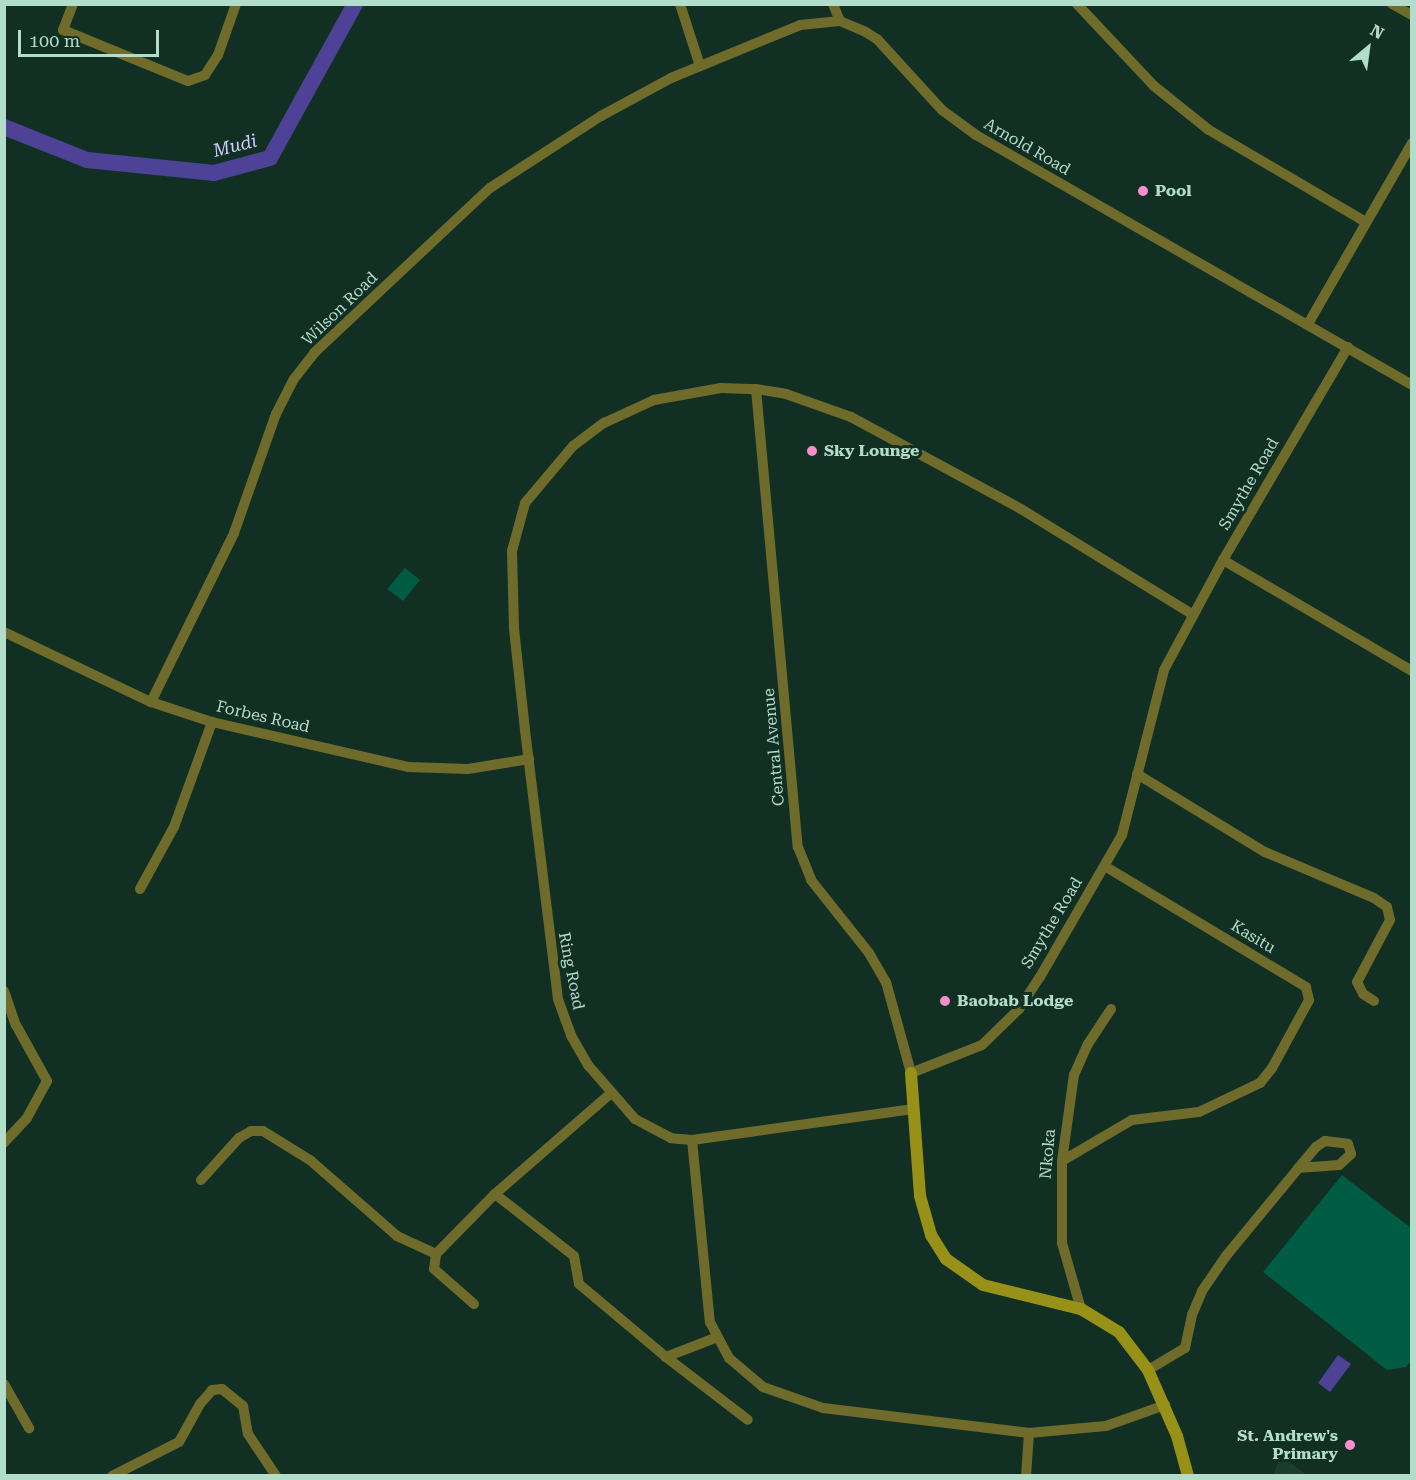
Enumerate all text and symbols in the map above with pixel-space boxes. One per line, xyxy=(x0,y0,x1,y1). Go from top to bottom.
scale bar xyxy=(21,18,162,56)
north arrow xyxy=(1338,18,1398,78)
text: N xyxy=(1367,21,1387,43)
text: 100 m xyxy=(29,30,80,51)
street label: Arnold Road xyxy=(980,115,1074,179)
water label: Mudi xyxy=(211,130,259,162)
place label: Pool xyxy=(1155,181,1192,201)
marker: Pool xyxy=(1136,184,1150,198)
street label: Wilson Road xyxy=(298,268,382,350)
street label: Smythe Road xyxy=(1215,435,1283,533)
place label: Sky Lounge xyxy=(824,441,919,461)
marker: Sky Lounge xyxy=(805,444,819,458)
street label: Central Avenue xyxy=(759,687,789,807)
street label: Forbes Road xyxy=(214,697,312,737)
street label: Smythe Road xyxy=(1017,874,1087,972)
street label: Kasitu xyxy=(1227,916,1279,958)
street label: Ring Road xyxy=(554,930,588,1012)
place label: Baobab Lodge xyxy=(957,991,1073,1011)
marker: Baobab Lodge xyxy=(938,994,952,1008)
street label: Nkoka xyxy=(1036,1128,1060,1180)
place label: St. Andrew's Primary xyxy=(1237,1426,1338,1464)
marker: St. Andrew's Primary xyxy=(1343,1438,1357,1452)

